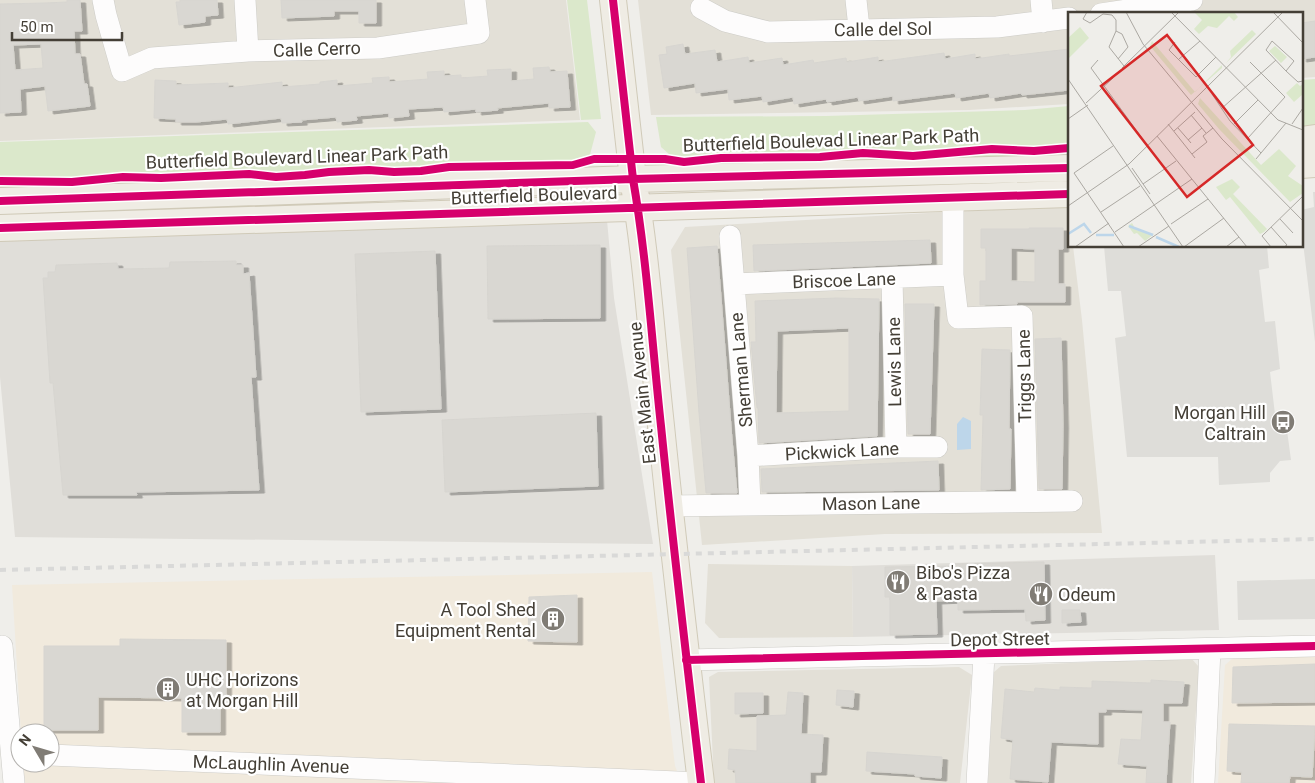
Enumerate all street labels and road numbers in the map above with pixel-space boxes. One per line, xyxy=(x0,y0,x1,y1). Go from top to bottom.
street label: Calle del Sol xyxy=(834,18,932,40)
street label: Calle Cerro xyxy=(273,37,361,61)
street label: Butterfield Boulevad Linear Park Path xyxy=(682,124,980,156)
street label: Butterfield Boulevard Linear Park Path xyxy=(145,141,449,173)
street label: Butterfield Boulevard xyxy=(450,182,618,208)
street label: Briscoe Lane xyxy=(792,268,896,292)
street label: Sherman Lane xyxy=(726,312,756,428)
street label: Lewis Lane xyxy=(883,317,905,407)
street label: East Main Avenue xyxy=(624,321,660,465)
street label: Triggs Lane xyxy=(1013,329,1035,423)
street label: Pickwick Lane xyxy=(784,438,900,464)
street label: Mason Lane xyxy=(822,492,920,514)
street label: Depot Street xyxy=(950,628,1050,650)
street label: McLaughlin Avenue xyxy=(192,751,350,777)

